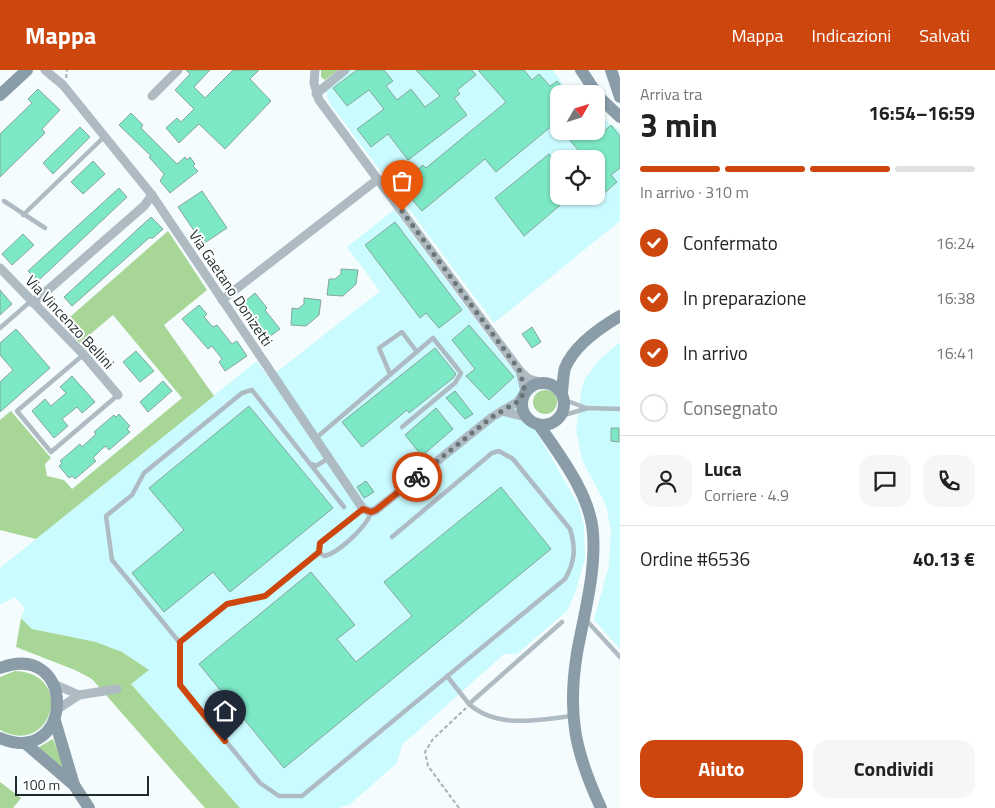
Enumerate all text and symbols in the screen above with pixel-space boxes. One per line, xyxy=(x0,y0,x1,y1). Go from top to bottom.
text: Mappa xyxy=(25,17,96,53)
text: Mappa xyxy=(731,22,784,49)
text: Indicazioni xyxy=(812,22,891,49)
text: Salvati xyxy=(919,22,970,49)
text: Arriva tra xyxy=(640,82,702,106)
north arrow xyxy=(550,85,605,140)
map controls xyxy=(550,85,605,205)
text: 16:54–16:59 xyxy=(868,98,975,127)
text: 3 min xyxy=(640,101,718,149)
button: locate xyxy=(550,150,605,205)
pin xyxy=(381,160,423,211)
icon: bag xyxy=(388,167,416,195)
text: In arrivo · 310 m xyxy=(640,180,749,204)
street label: Via Gaetano Donizetti xyxy=(183,225,279,351)
text: Confermato xyxy=(683,228,778,257)
icon: check xyxy=(640,229,668,257)
text: 16:24 xyxy=(936,231,975,255)
street label: Via Vincenzo Bellini xyxy=(20,270,120,374)
text: In preparazione xyxy=(683,283,806,312)
icon: check xyxy=(640,284,668,312)
text: 16:38 xyxy=(936,286,975,310)
text: In arrivo xyxy=(683,338,748,367)
icon: check xyxy=(640,339,668,367)
text: 16:41 xyxy=(936,341,975,365)
text: Consegnato xyxy=(683,393,778,422)
courier xyxy=(392,452,442,502)
text: Luca xyxy=(704,454,742,483)
button: person xyxy=(640,455,692,507)
button: chat xyxy=(859,455,911,507)
button: phone xyxy=(923,455,975,507)
icon: bike xyxy=(403,463,431,491)
text: Corriere · 4.9 xyxy=(704,483,789,507)
text: Ordine #6536 xyxy=(640,544,750,573)
text: 40.13 € xyxy=(913,544,975,573)
pin xyxy=(204,690,246,741)
icon: home xyxy=(211,697,239,725)
button: Aiuto xyxy=(640,740,803,798)
button: Condividi xyxy=(813,740,975,798)
scale bar xyxy=(15,773,149,796)
text: 100 m xyxy=(22,774,60,795)

